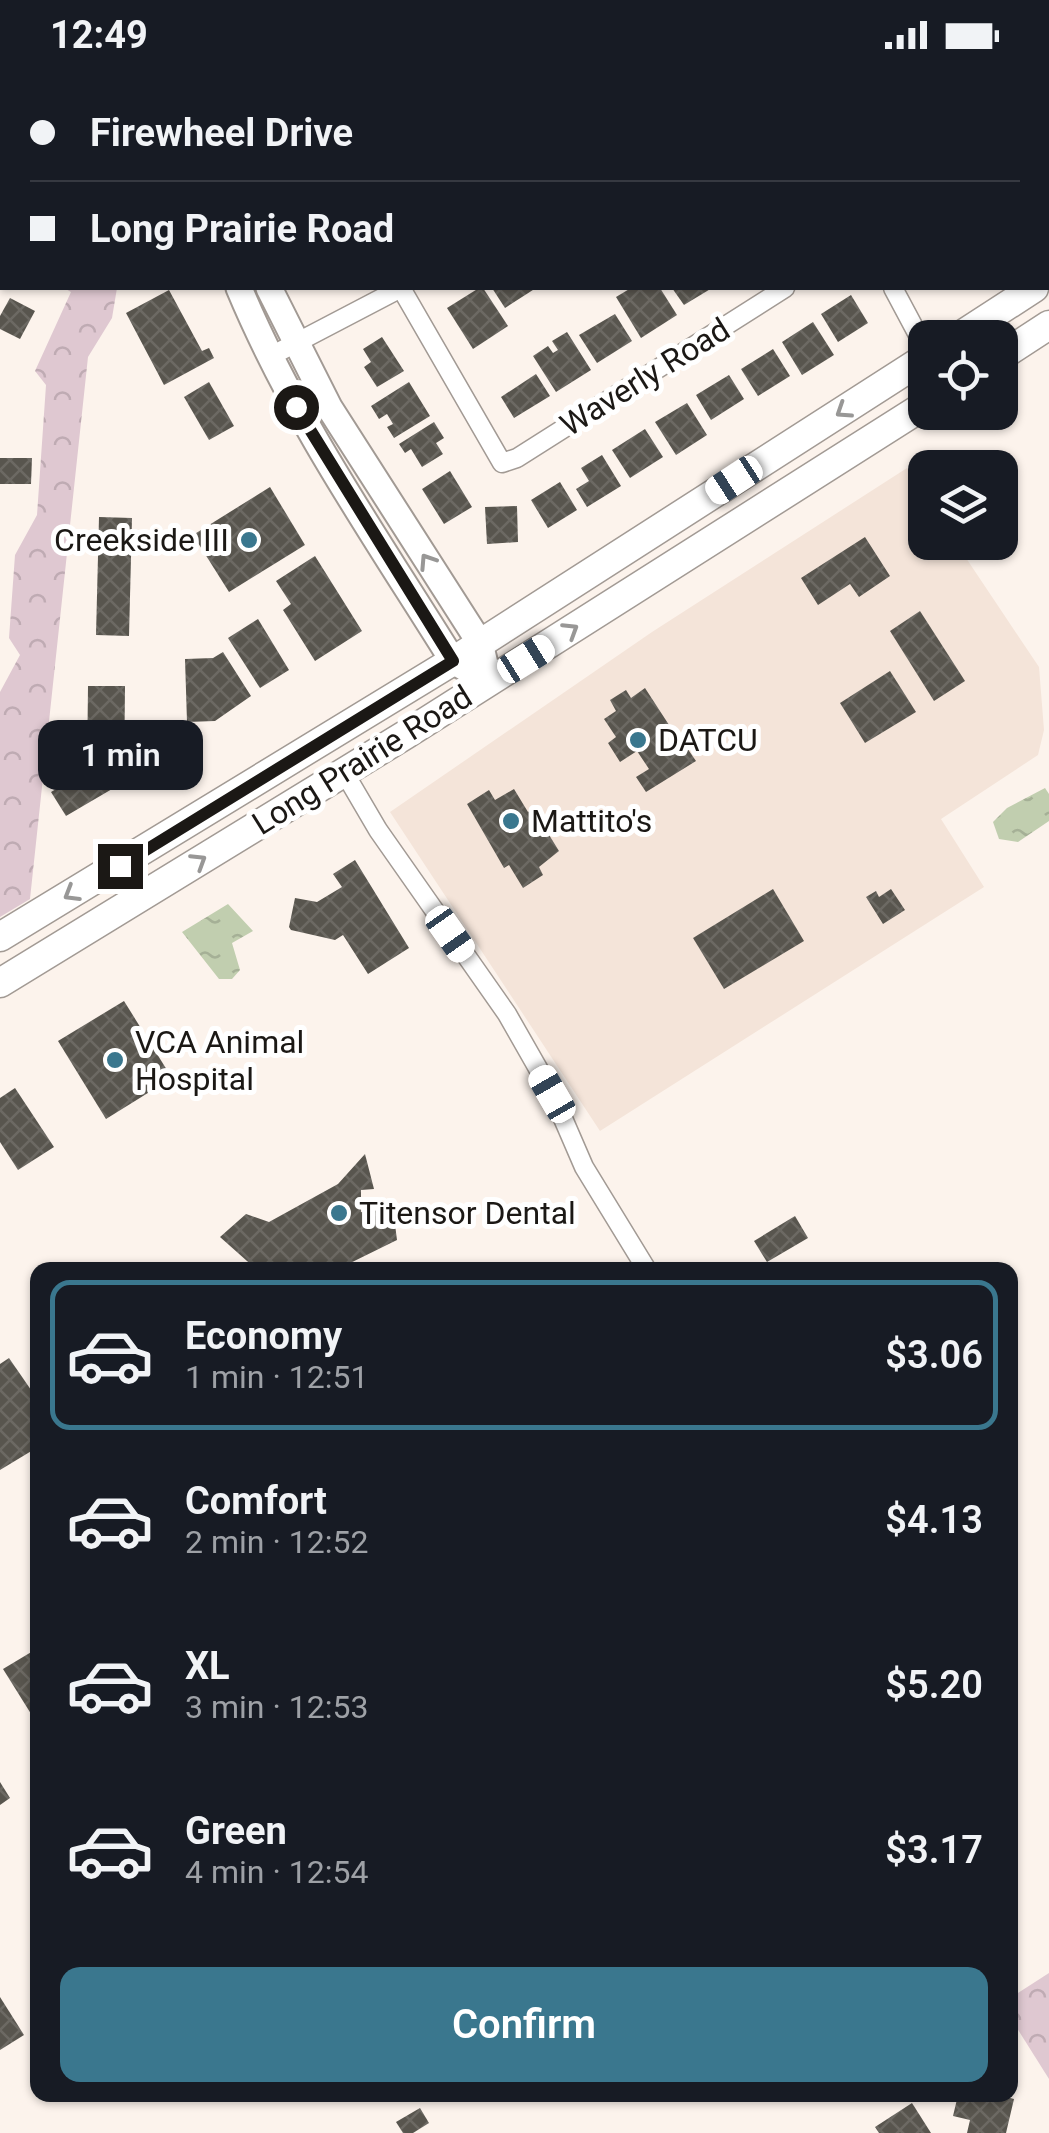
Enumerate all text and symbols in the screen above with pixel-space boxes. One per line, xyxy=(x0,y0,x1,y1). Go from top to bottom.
text: 12:49 xyxy=(50,13,148,57)
text: Firewheel Drive xyxy=(90,111,353,155)
text: Long Prairie Road xyxy=(90,207,394,251)
street label: Waverly Road xyxy=(553,310,737,444)
map controls xyxy=(908,320,1018,560)
button: locate xyxy=(908,320,1018,430)
route start xyxy=(274,385,319,430)
one-way arrow xyxy=(836,398,854,417)
button: layers xyxy=(908,450,1018,560)
car xyxy=(701,451,767,509)
place label: Creekside III xyxy=(54,521,229,559)
marker: Creekside III xyxy=(238,529,260,551)
one-way arrow xyxy=(421,553,440,571)
one-way arrow xyxy=(560,623,578,642)
car xyxy=(493,630,559,688)
street label: Long Prairie Road xyxy=(245,677,479,843)
callout: 1 min xyxy=(38,721,202,791)
place label: DATCU xyxy=(658,721,758,759)
marker: DATCU xyxy=(627,729,649,751)
text: 1 min xyxy=(80,736,161,774)
place label: Mattito's xyxy=(531,802,652,840)
marker: Mattito's xyxy=(500,810,522,832)
route end xyxy=(98,844,143,889)
one-way arrow xyxy=(188,854,206,873)
one-way arrow xyxy=(64,882,82,902)
car xyxy=(421,901,479,967)
place label: VCA Animal Hospital xyxy=(135,1023,304,1098)
marker: VCA Animal Hospital xyxy=(104,1049,126,1071)
car xyxy=(524,1061,580,1127)
place label: Titensor Dental xyxy=(359,1194,576,1232)
marker: Titensor Dental xyxy=(328,1202,350,1224)
icon: car xyxy=(65,1310,155,1400)
text: Economy xyxy=(185,1314,342,1358)
text: $3.06 xyxy=(885,1333,983,1377)
text: 1 min · 12:51 xyxy=(185,1358,368,1396)
icon: car xyxy=(65,1475,155,1565)
text: Comfort xyxy=(185,1479,327,1523)
text: $4.13 xyxy=(885,1498,983,1542)
text: 2 min · 12:52 xyxy=(185,1523,368,1561)
icon: car xyxy=(65,1640,155,1730)
text: XL xyxy=(185,1644,230,1688)
text: $5.20 xyxy=(885,1663,983,1707)
text: 3 min · 12:53 xyxy=(185,1688,368,1726)
icon: car xyxy=(65,1805,155,1895)
text: Green xyxy=(185,1809,287,1853)
text: $3.17 xyxy=(885,1828,983,1872)
text: 4 min · 12:54 xyxy=(185,1853,368,1891)
button: Confirm xyxy=(60,1967,988,2082)

